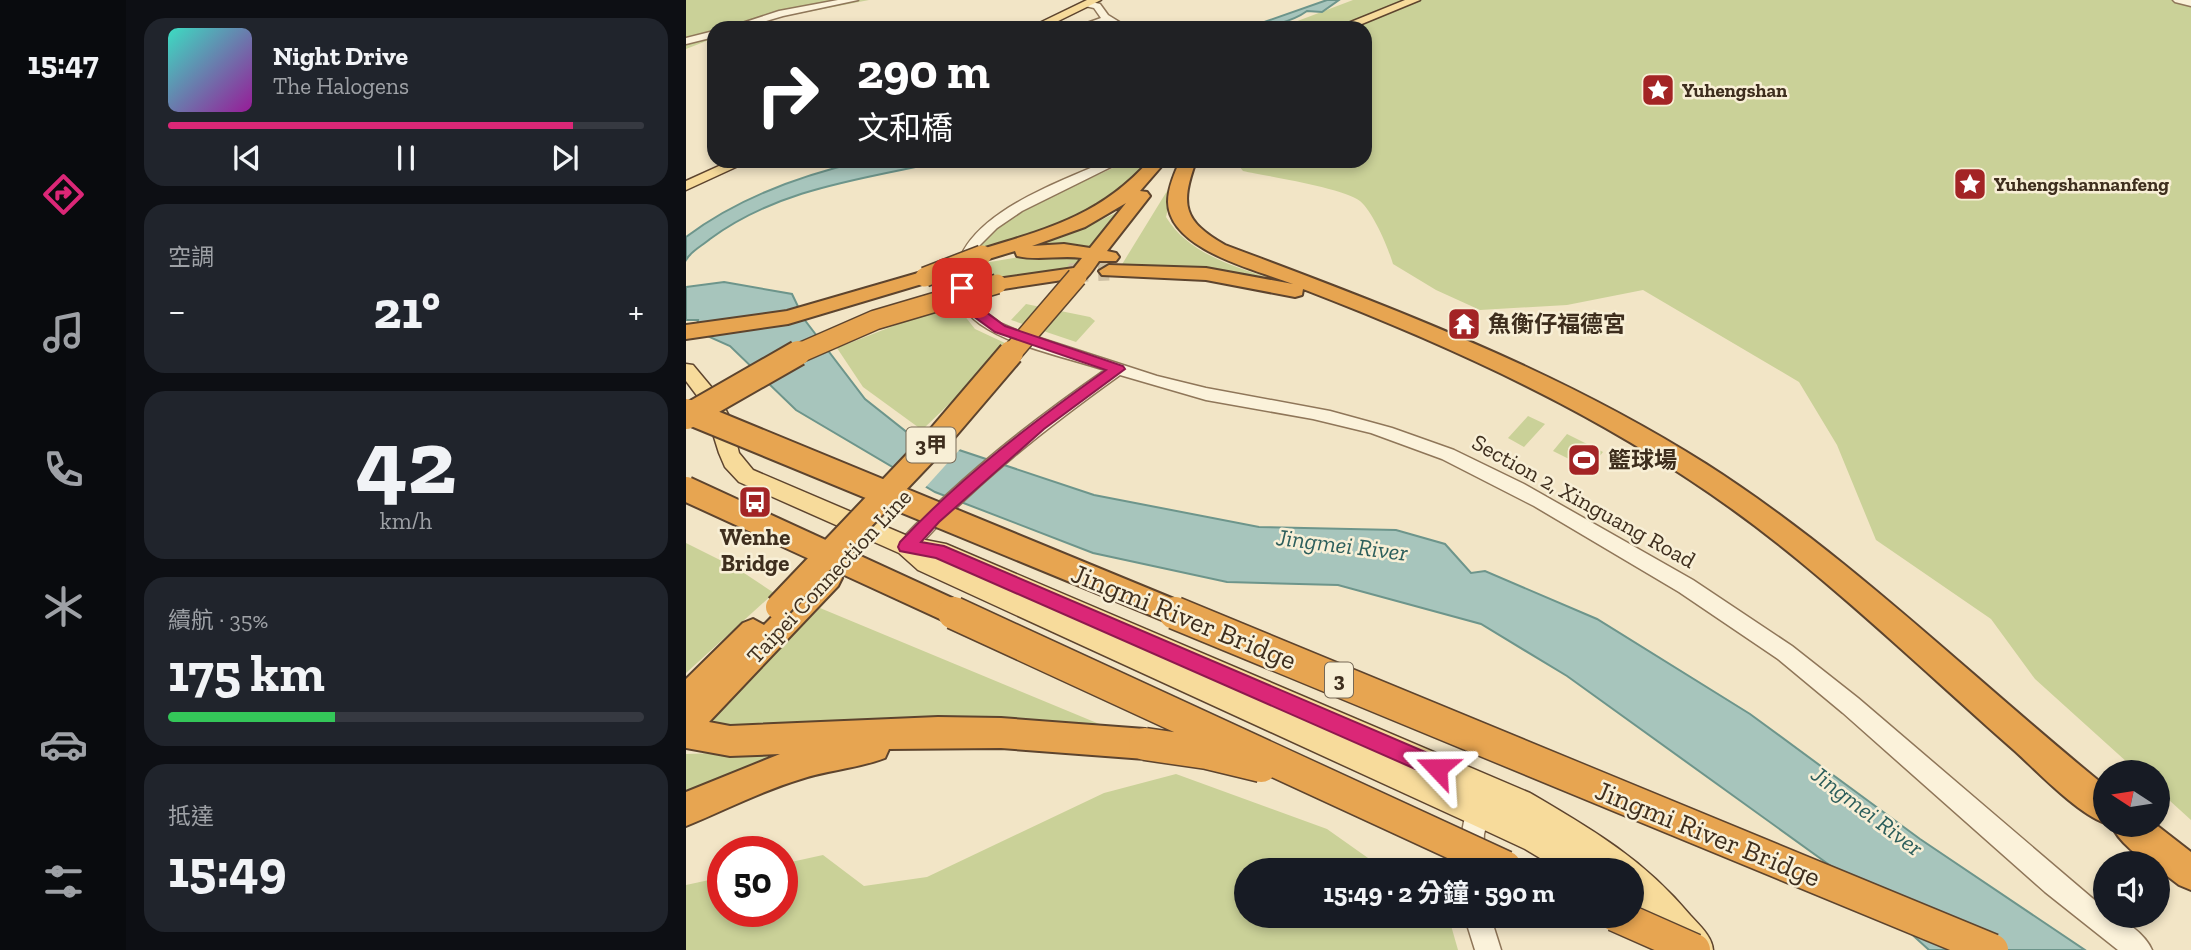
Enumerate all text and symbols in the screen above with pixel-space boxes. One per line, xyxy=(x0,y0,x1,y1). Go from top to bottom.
text: Night Drive xyxy=(273,40,408,72)
text: 290 m xyxy=(857,42,990,101)
text: 15:47 xyxy=(27,44,99,82)
icon: right xyxy=(742,49,833,140)
place icon: Yuhengshan xyxy=(1639,71,1677,109)
text: The Halogens xyxy=(273,72,409,100)
place label: Yuhengshan xyxy=(1682,79,1788,102)
text: 文和橋 xyxy=(857,109,953,147)
icon: previous xyxy=(228,139,266,177)
icon: pause xyxy=(387,139,425,177)
icon: next xyxy=(546,139,584,177)
place icon: Yuhengshannanfeng xyxy=(1951,165,1989,203)
icon: directions xyxy=(39,170,88,219)
place label: Yuhengshannanfeng xyxy=(1994,173,2169,196)
text: 空調 xyxy=(168,243,214,271)
pin xyxy=(932,258,992,318)
icon: arrive xyxy=(943,269,981,307)
text: 21° xyxy=(373,279,440,341)
text: − xyxy=(168,288,186,334)
text: + xyxy=(628,288,644,334)
temple icon: 魚衡仔福德宮 xyxy=(1445,305,1483,343)
icon: music xyxy=(39,308,88,357)
place label: 魚衡仔福德宮 xyxy=(1488,310,1626,338)
text: 42 xyxy=(356,407,456,516)
road number: 3甲 xyxy=(906,428,956,462)
street label: Section 2, Xinguang Road xyxy=(1467,428,1701,574)
sports icon: 籃球場 xyxy=(1565,441,1603,479)
icon: phone xyxy=(39,445,88,494)
place label: 籃球場 xyxy=(1608,446,1677,474)
bus stop icon: Wenhe Bridge xyxy=(736,483,774,521)
street label: Taipei Connection Line xyxy=(741,483,917,669)
text: km/h xyxy=(380,507,432,535)
water label: Jingmei River xyxy=(1274,522,1410,567)
place label: Wenhe Bridge xyxy=(720,523,790,577)
street label: Jingmi River Bridge xyxy=(1067,556,1301,677)
icon: climate xyxy=(39,582,88,631)
text: 續航 · 35% xyxy=(168,606,268,634)
text: 175 km xyxy=(168,642,325,704)
road number: 3 xyxy=(1325,662,1353,698)
icon: car xyxy=(39,720,88,769)
position arrow xyxy=(1400,731,1474,805)
water label: Jingmei River xyxy=(1805,759,1929,862)
north arrow xyxy=(2093,760,2170,836)
map controls xyxy=(2093,760,2170,928)
street label: Jingmi River Bridge xyxy=(1591,773,1825,894)
text: 抵達 xyxy=(168,802,214,830)
speed limit sign: 50 xyxy=(707,836,798,927)
text: 15:49 xyxy=(168,838,287,900)
button: sound xyxy=(2093,851,2170,928)
icon: filters xyxy=(39,857,88,906)
text: 15:49 · 2 分鐘 · 590 m xyxy=(1323,877,1555,909)

